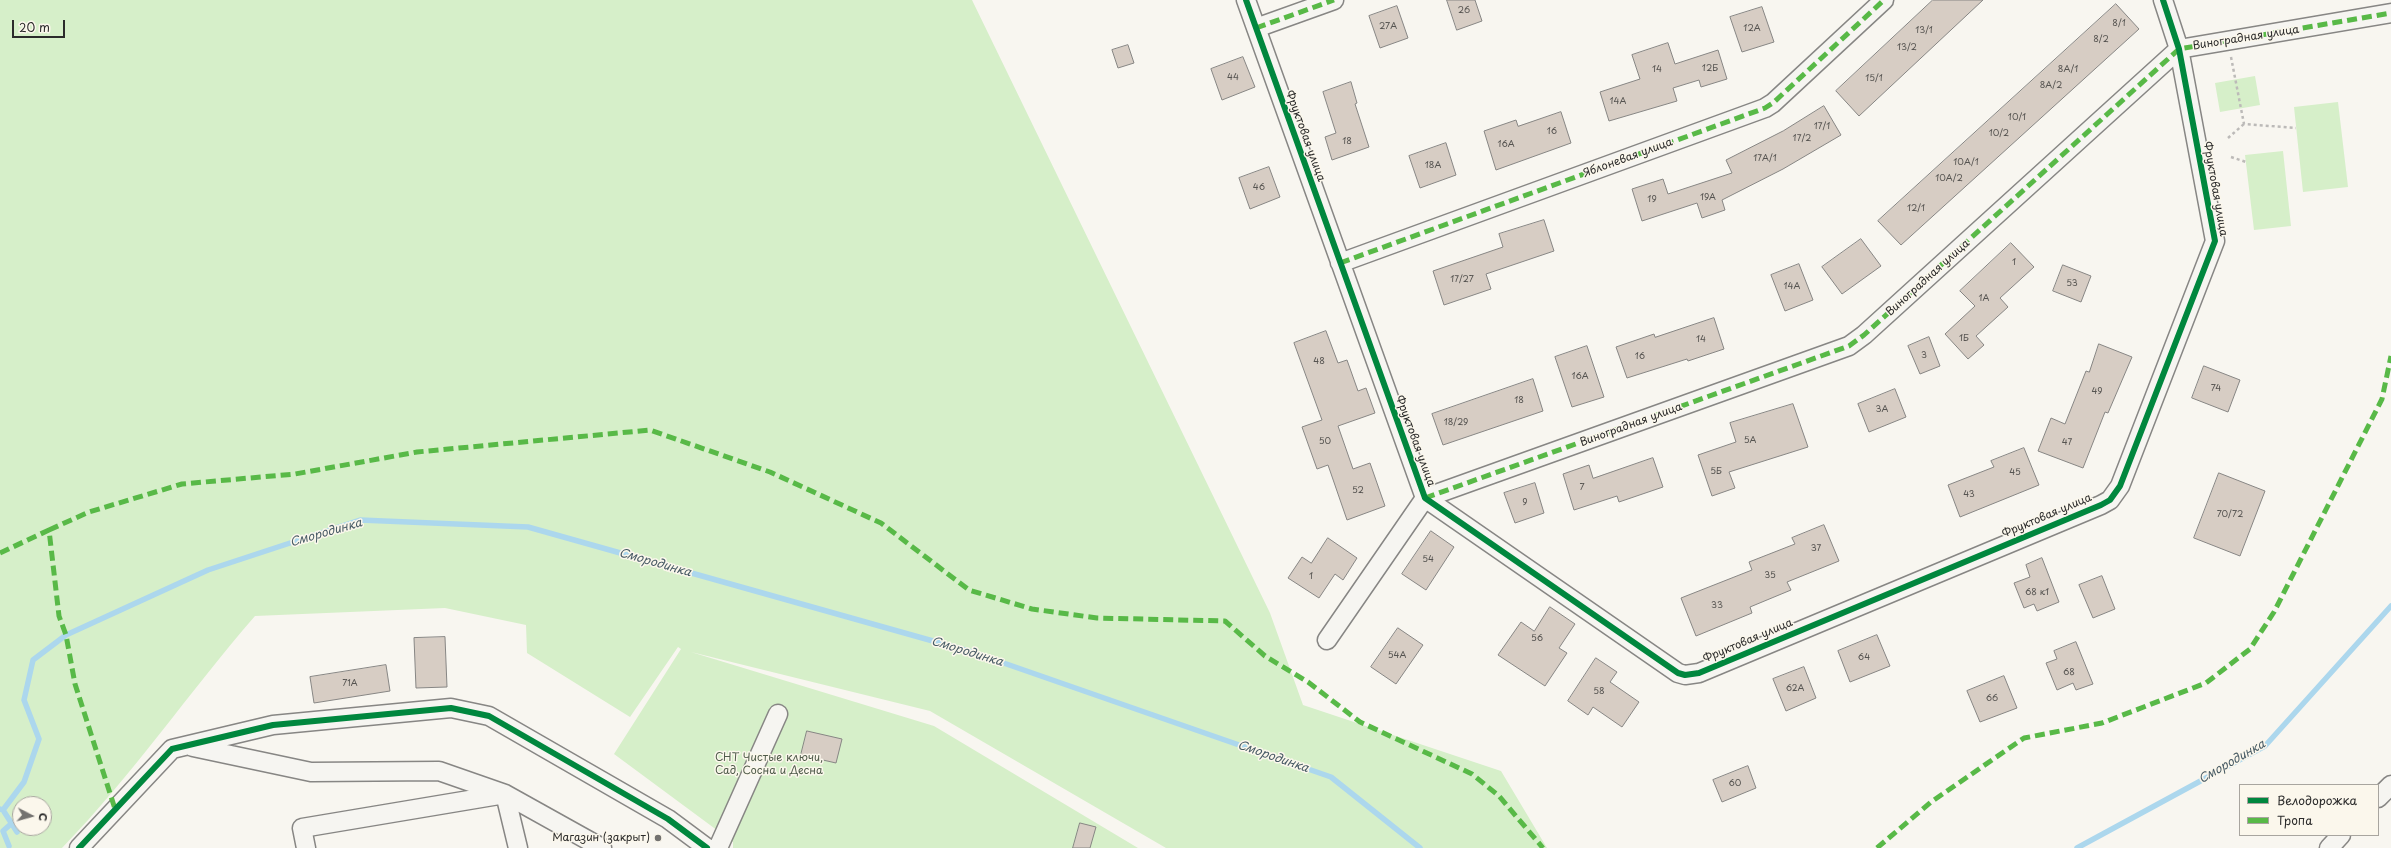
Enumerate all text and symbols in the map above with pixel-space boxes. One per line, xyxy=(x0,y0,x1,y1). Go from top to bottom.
house number: 26 xyxy=(1458,6,1470,16)
scale bar xyxy=(14,12,67,38)
text: 20 m xyxy=(19,18,50,36)
house number: 8/1 xyxy=(2112,19,2126,29)
house number: 27А xyxy=(1379,22,1397,32)
street label: Виноградная улица xyxy=(2192,23,2300,53)
house number: 12А xyxy=(1743,24,1761,34)
house number: 13/1 xyxy=(1915,26,1933,36)
house number: 8/2 xyxy=(2093,35,2109,45)
house number: 13/2 xyxy=(1897,43,1917,53)
house number: 12Б xyxy=(1702,64,1718,74)
house number: 14 xyxy=(1652,65,1662,75)
house number: 8А/1 xyxy=(2058,65,2078,75)
house number: 44 xyxy=(1227,73,1239,83)
house number: 15/1 xyxy=(1865,74,1883,84)
house number: 8А/2 xyxy=(2040,81,2062,91)
street label: Фруктовая улица xyxy=(1282,89,1328,183)
house number: 14А xyxy=(1610,97,1626,107)
house number: 10/1 xyxy=(2008,113,2026,123)
house number: 17/1 xyxy=(1814,122,1830,132)
house number: 16 xyxy=(1547,127,1557,137)
house number: 10/2 xyxy=(1989,129,2009,139)
house number: 17/2 xyxy=(1793,134,1811,144)
street label: Яблоневая улица xyxy=(1581,136,1675,180)
house number: 18 xyxy=(1342,137,1352,147)
house number: 16А xyxy=(1497,140,1515,150)
street label: Фруктовая улица xyxy=(2200,141,2230,237)
house number: 17А/1 xyxy=(1753,154,1777,164)
house number: 10А/1 xyxy=(1953,158,1979,168)
house number: 18А xyxy=(1425,161,1441,171)
house number: 10А/2 xyxy=(1935,174,1963,184)
house number: 46 xyxy=(1253,183,1265,193)
house number: 19А xyxy=(1700,193,1716,203)
house number: 19 xyxy=(1647,195,1657,205)
house number: 12/1 xyxy=(1907,204,1925,214)
street label: Виноградная улица xyxy=(1884,237,1972,319)
house number: 1 xyxy=(2012,258,2016,268)
house number: 17/27 xyxy=(1450,275,1474,285)
house number: 53 xyxy=(2066,279,2078,289)
house number: 14А xyxy=(1784,282,1800,292)
house number: 1А xyxy=(1979,294,1989,304)
house number: 1Б xyxy=(1959,334,1969,344)
house number: 14 xyxy=(1696,335,1706,345)
house number: 3 xyxy=(1921,351,1927,361)
house number: 16 xyxy=(1635,352,1645,362)
house number: 48 xyxy=(1313,357,1325,367)
house number: 16А xyxy=(1571,372,1589,382)
house number: 74 xyxy=(2211,384,2221,394)
house number: 49 xyxy=(2091,387,2103,397)
street label: Фруктовая улица xyxy=(1392,394,1438,488)
house number: 18 xyxy=(1514,396,1524,406)
street label: Виноградная улица xyxy=(1578,400,1684,450)
house number: 3А xyxy=(1876,405,1888,415)
house number: 18/29 xyxy=(1444,418,1468,428)
house number: 5А xyxy=(1744,436,1756,446)
house number: 50 xyxy=(1319,437,1331,447)
house number: 47 xyxy=(2062,438,2072,448)
house number: 5Б xyxy=(1710,467,1722,477)
house number: 45 xyxy=(2009,468,2021,478)
house number: 7 xyxy=(1579,483,1585,493)
house number: 52 xyxy=(1352,486,1364,496)
house number: 43 xyxy=(1963,490,1975,500)
street label: Фруктовая улица xyxy=(2000,491,2094,541)
house number: 9 xyxy=(1522,498,1528,508)
house number: 70/72 xyxy=(2217,510,2243,520)
water label: Смородинка xyxy=(288,516,364,550)
house number: 37 xyxy=(1811,544,1821,554)
water label: Смородинка xyxy=(617,546,693,580)
house number: 54 xyxy=(1422,555,1434,565)
house number: 35 xyxy=(1764,571,1776,581)
house number: 1 xyxy=(1309,572,1313,582)
house number: 68 к1 xyxy=(2025,588,2049,598)
house number: 33 xyxy=(1711,601,1723,611)
street label: Фруктовая улица xyxy=(1701,616,1795,666)
water label: Смородинка xyxy=(929,634,1005,670)
house number: 56 xyxy=(1531,634,1543,644)
house number: 54А xyxy=(1388,651,1406,661)
house number: 64 xyxy=(1858,653,1870,663)
house number: 68 xyxy=(2063,668,2075,678)
house number: 71А xyxy=(342,679,358,689)
house number: 62А xyxy=(1786,684,1804,694)
house number: 58 xyxy=(1593,687,1605,697)
house number: 66 xyxy=(1986,694,1998,704)
water label: Смородинка xyxy=(2196,737,2268,787)
water label: Смородинка xyxy=(1235,738,1311,776)
park label: СНТ Чистые ключи, Сад, Сосна и Десна xyxy=(715,751,823,777)
house number: 60 xyxy=(1729,779,1741,789)
legend xyxy=(2239,784,2379,836)
text: Велодорожка xyxy=(2277,791,2357,809)
north arrow xyxy=(12,796,52,836)
text: Тропа xyxy=(2277,811,2313,829)
text: С xyxy=(35,812,52,822)
place label: Магазин (закрыт) xyxy=(552,831,650,845)
marker: Магазин (закрыт) xyxy=(653,833,663,843)

